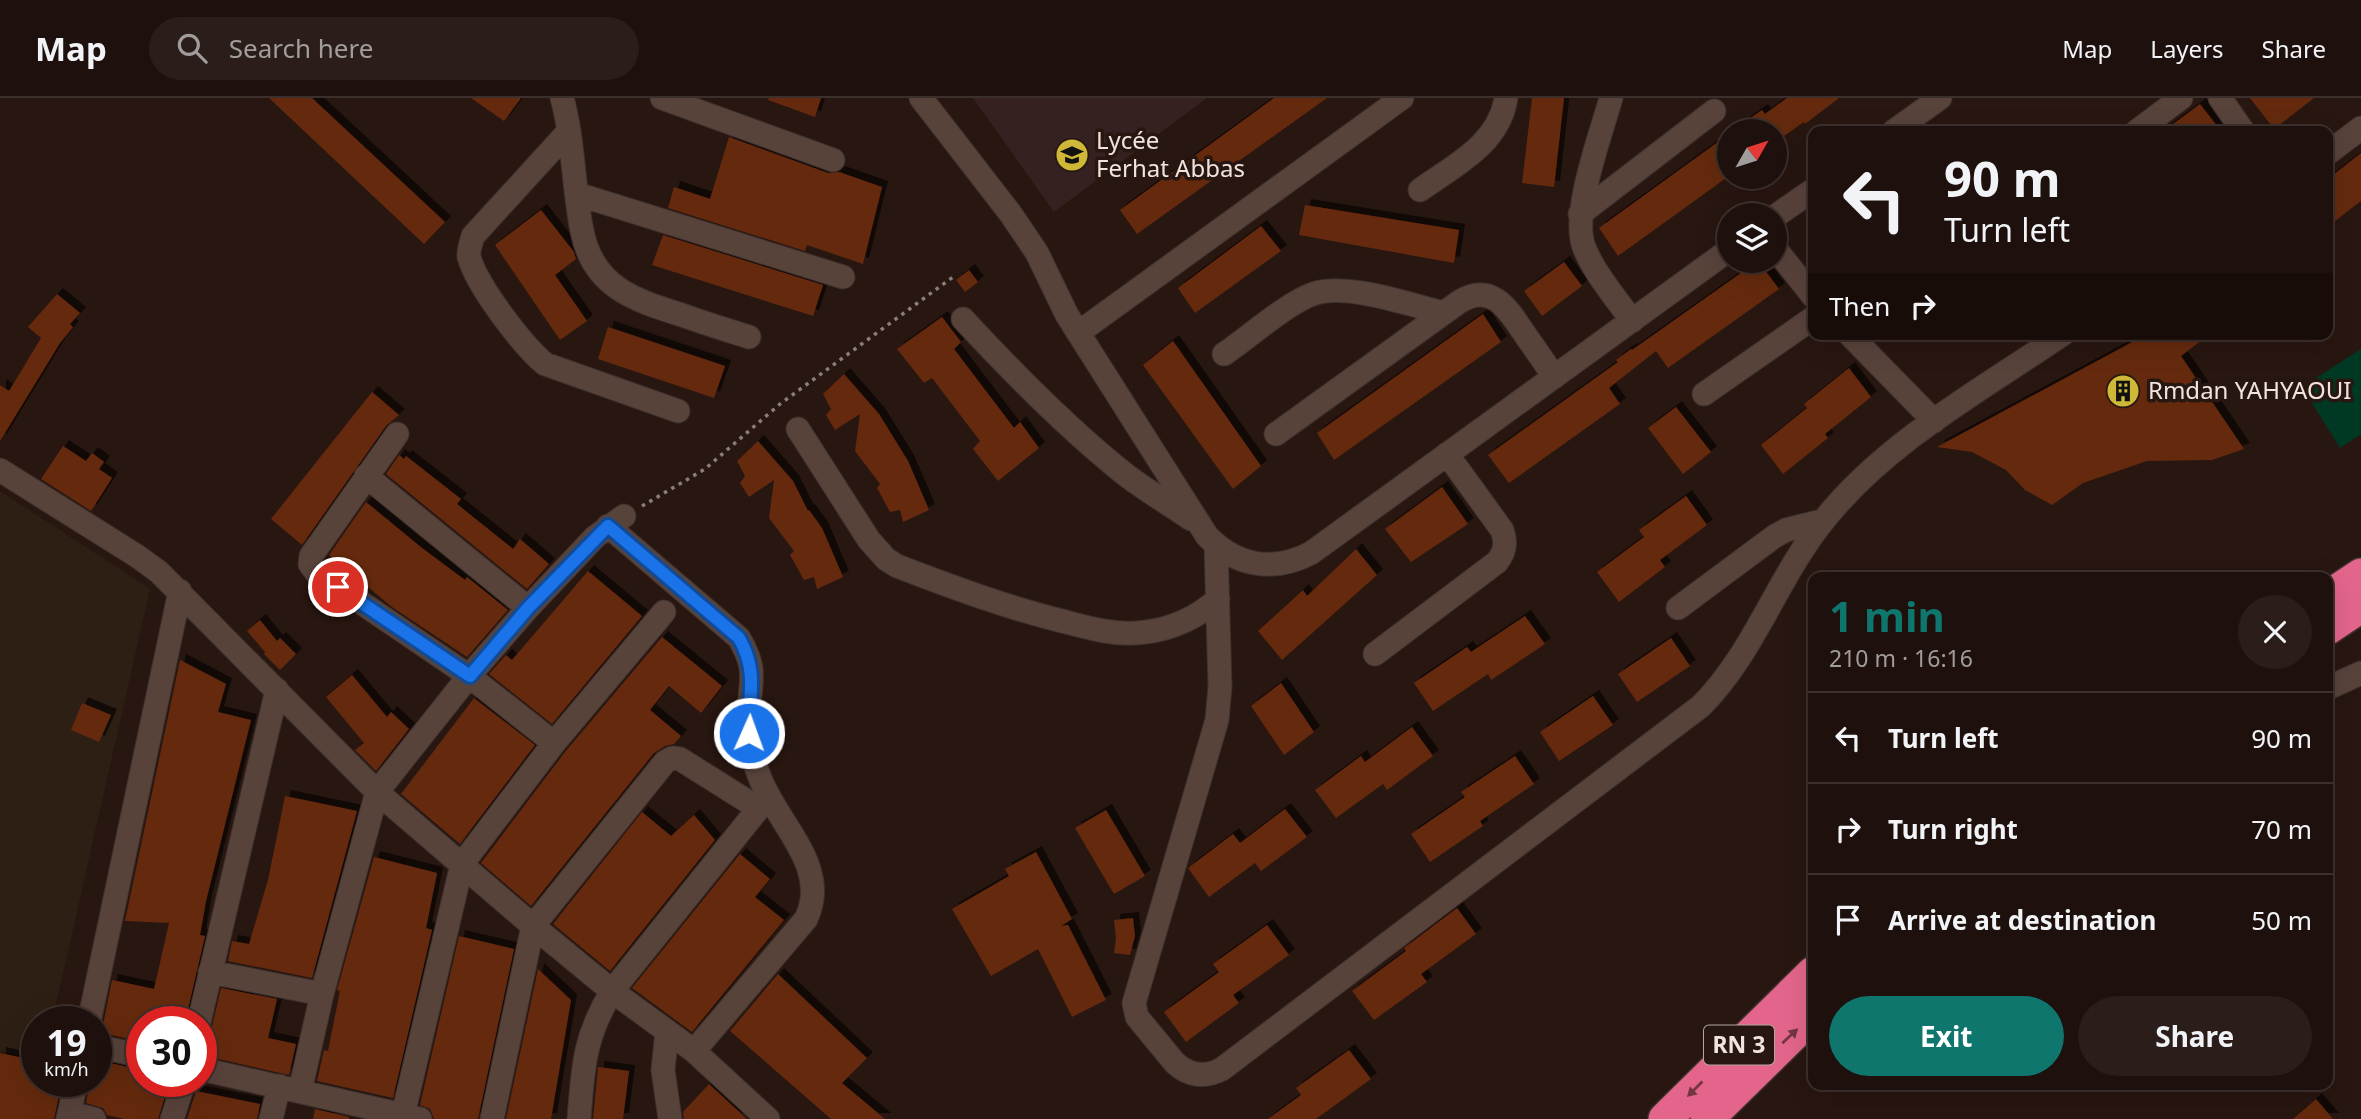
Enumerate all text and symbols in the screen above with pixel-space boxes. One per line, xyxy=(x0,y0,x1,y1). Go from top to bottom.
search box xyxy=(149,17,639,80)
text: Map xyxy=(35,26,107,71)
icon: search xyxy=(173,29,211,67)
text: Search here xyxy=(229,30,373,66)
text: Map xyxy=(2062,32,2112,65)
text: Layers xyxy=(2150,32,2224,65)
text: Share xyxy=(2262,32,2326,65)
north arrow xyxy=(1717,119,1787,189)
map controls xyxy=(1717,119,1787,273)
place label: Lycée Ferhat Abbas xyxy=(1096,123,1245,184)
school or university icon: Lycée Ferhat Abbas xyxy=(1053,136,1091,174)
text: 90 m xyxy=(1944,145,2061,211)
icon: left xyxy=(1829,154,1920,245)
button: layers xyxy=(1717,203,1787,273)
text: Turn left xyxy=(1944,208,2070,251)
icon: right xyxy=(1904,287,1942,325)
text: Then xyxy=(1829,288,1890,324)
building icon: Rmdan YAHYAOUI xyxy=(2104,372,2142,410)
place label: Rmdan YAHYAOUI xyxy=(2148,373,2351,406)
pin xyxy=(308,557,368,617)
icon: arrive xyxy=(319,568,357,606)
text: 1 min xyxy=(1829,587,1945,644)
button: close xyxy=(2238,595,2312,669)
text: 210 m · 16:16 xyxy=(1829,642,1973,674)
position arrow xyxy=(712,696,786,770)
icon: left xyxy=(1829,719,1867,757)
text: Turn left xyxy=(1888,720,1999,756)
text: 90 m xyxy=(2251,720,2312,756)
icon: right xyxy=(1829,810,1867,848)
text: Turn right xyxy=(1888,811,2018,847)
text: 70 m xyxy=(2251,811,2312,847)
icon: arrive xyxy=(1829,901,1867,939)
text: Arrive at destination xyxy=(1888,902,2157,938)
text: 50 m xyxy=(2251,902,2312,938)
button: Exit xyxy=(1829,996,2064,1076)
button: Share xyxy=(2078,996,2312,1076)
speed limit sign: 30 xyxy=(126,1006,217,1097)
text: 19 xyxy=(46,1019,87,1066)
road number: RN 3 xyxy=(1704,1026,1774,1064)
one-way arrow xyxy=(1781,1029,1798,1045)
text: km/h xyxy=(44,1057,89,1081)
one-way arrow xyxy=(1686,1081,1703,1098)

